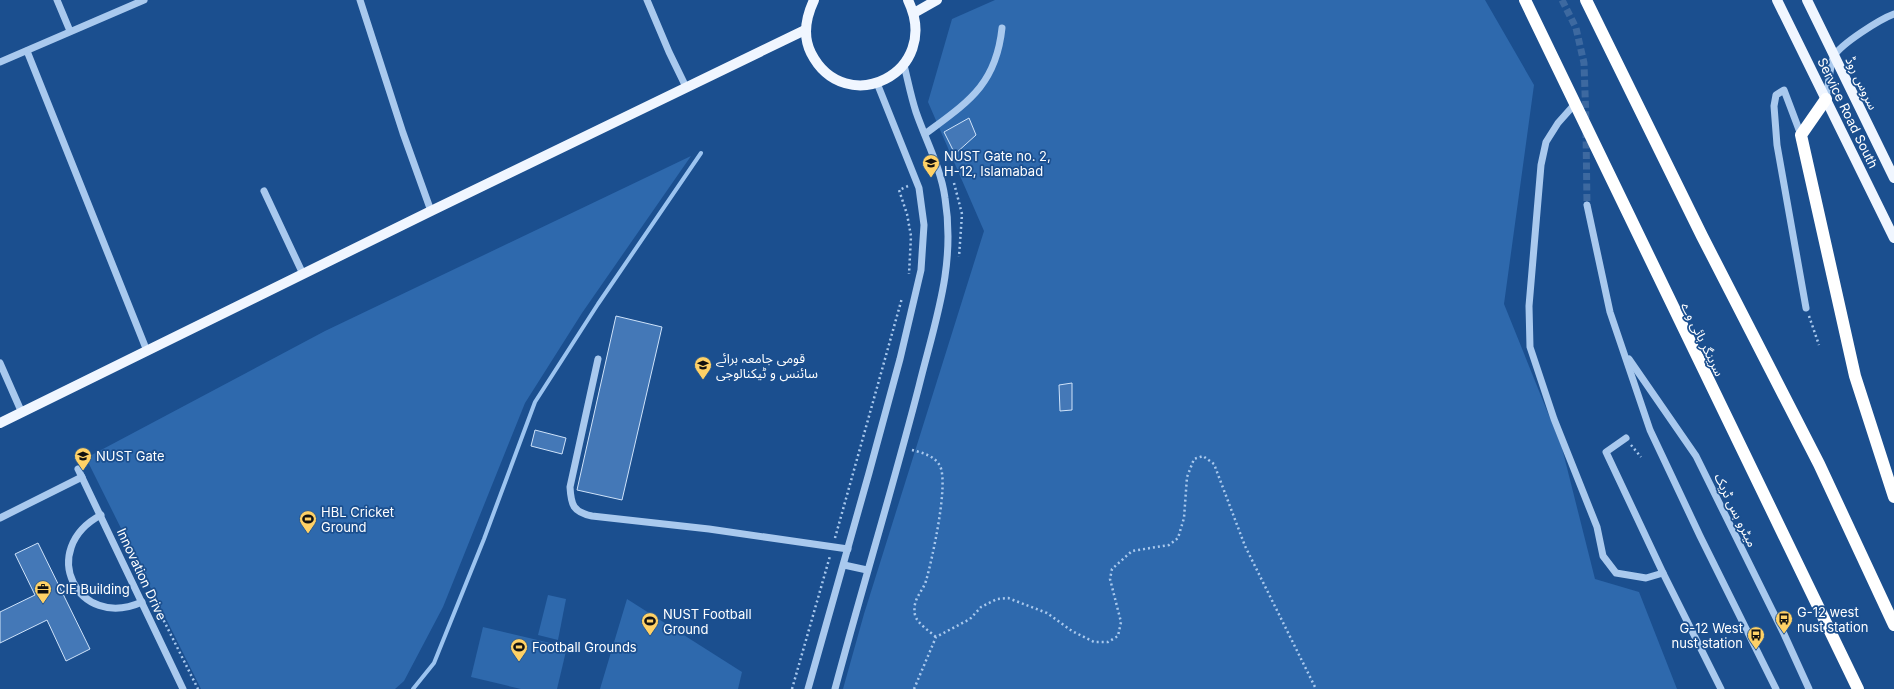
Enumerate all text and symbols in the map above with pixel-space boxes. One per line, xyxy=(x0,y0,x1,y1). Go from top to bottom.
street label: سروس روڈ xyxy=(1841,54,1882,113)
street label: Service Road South xyxy=(1814,55,1882,171)
place label: NUST Gate no. 2, H-12, Islamabad xyxy=(944,148,1051,179)
school or university icon: NUST Gate no. 2, H-12, Islamabad xyxy=(921,153,941,178)
street label: سرینگر ہائی وے xyxy=(1677,299,1728,379)
place label: قومی جامعہ برائے سائنس و ٹیکنالوجی xyxy=(716,350,818,382)
school or university icon: قومی جامعہ برائے سائنس و ٹیکنالوجی xyxy=(693,355,713,380)
school or university icon: NUST Gate xyxy=(73,446,93,471)
place label: NUST Gate xyxy=(96,448,165,464)
street label: میٹرو بس ٹریک xyxy=(1710,471,1761,550)
place label: HBL Cricket Ground xyxy=(321,504,394,535)
sports icon: HBL Cricket Ground xyxy=(298,509,318,534)
street label: Innovation Drive xyxy=(114,525,170,623)
office icon: CIE Building xyxy=(33,579,53,604)
place label: CIE Building xyxy=(56,581,130,597)
place label: G-12 west nust station xyxy=(1797,604,1869,635)
place label: NUST Football Ground xyxy=(663,606,752,637)
bus stop icon: G-12 west nust station xyxy=(1774,609,1794,634)
sports icon: NUST Football Ground xyxy=(640,611,660,636)
place label: G-12 West nust station xyxy=(1672,620,1743,651)
bus stop icon: G-12 West nust station xyxy=(1746,625,1766,650)
sports icon: Football Grounds xyxy=(509,637,529,662)
place label: Football Grounds xyxy=(532,639,637,655)

